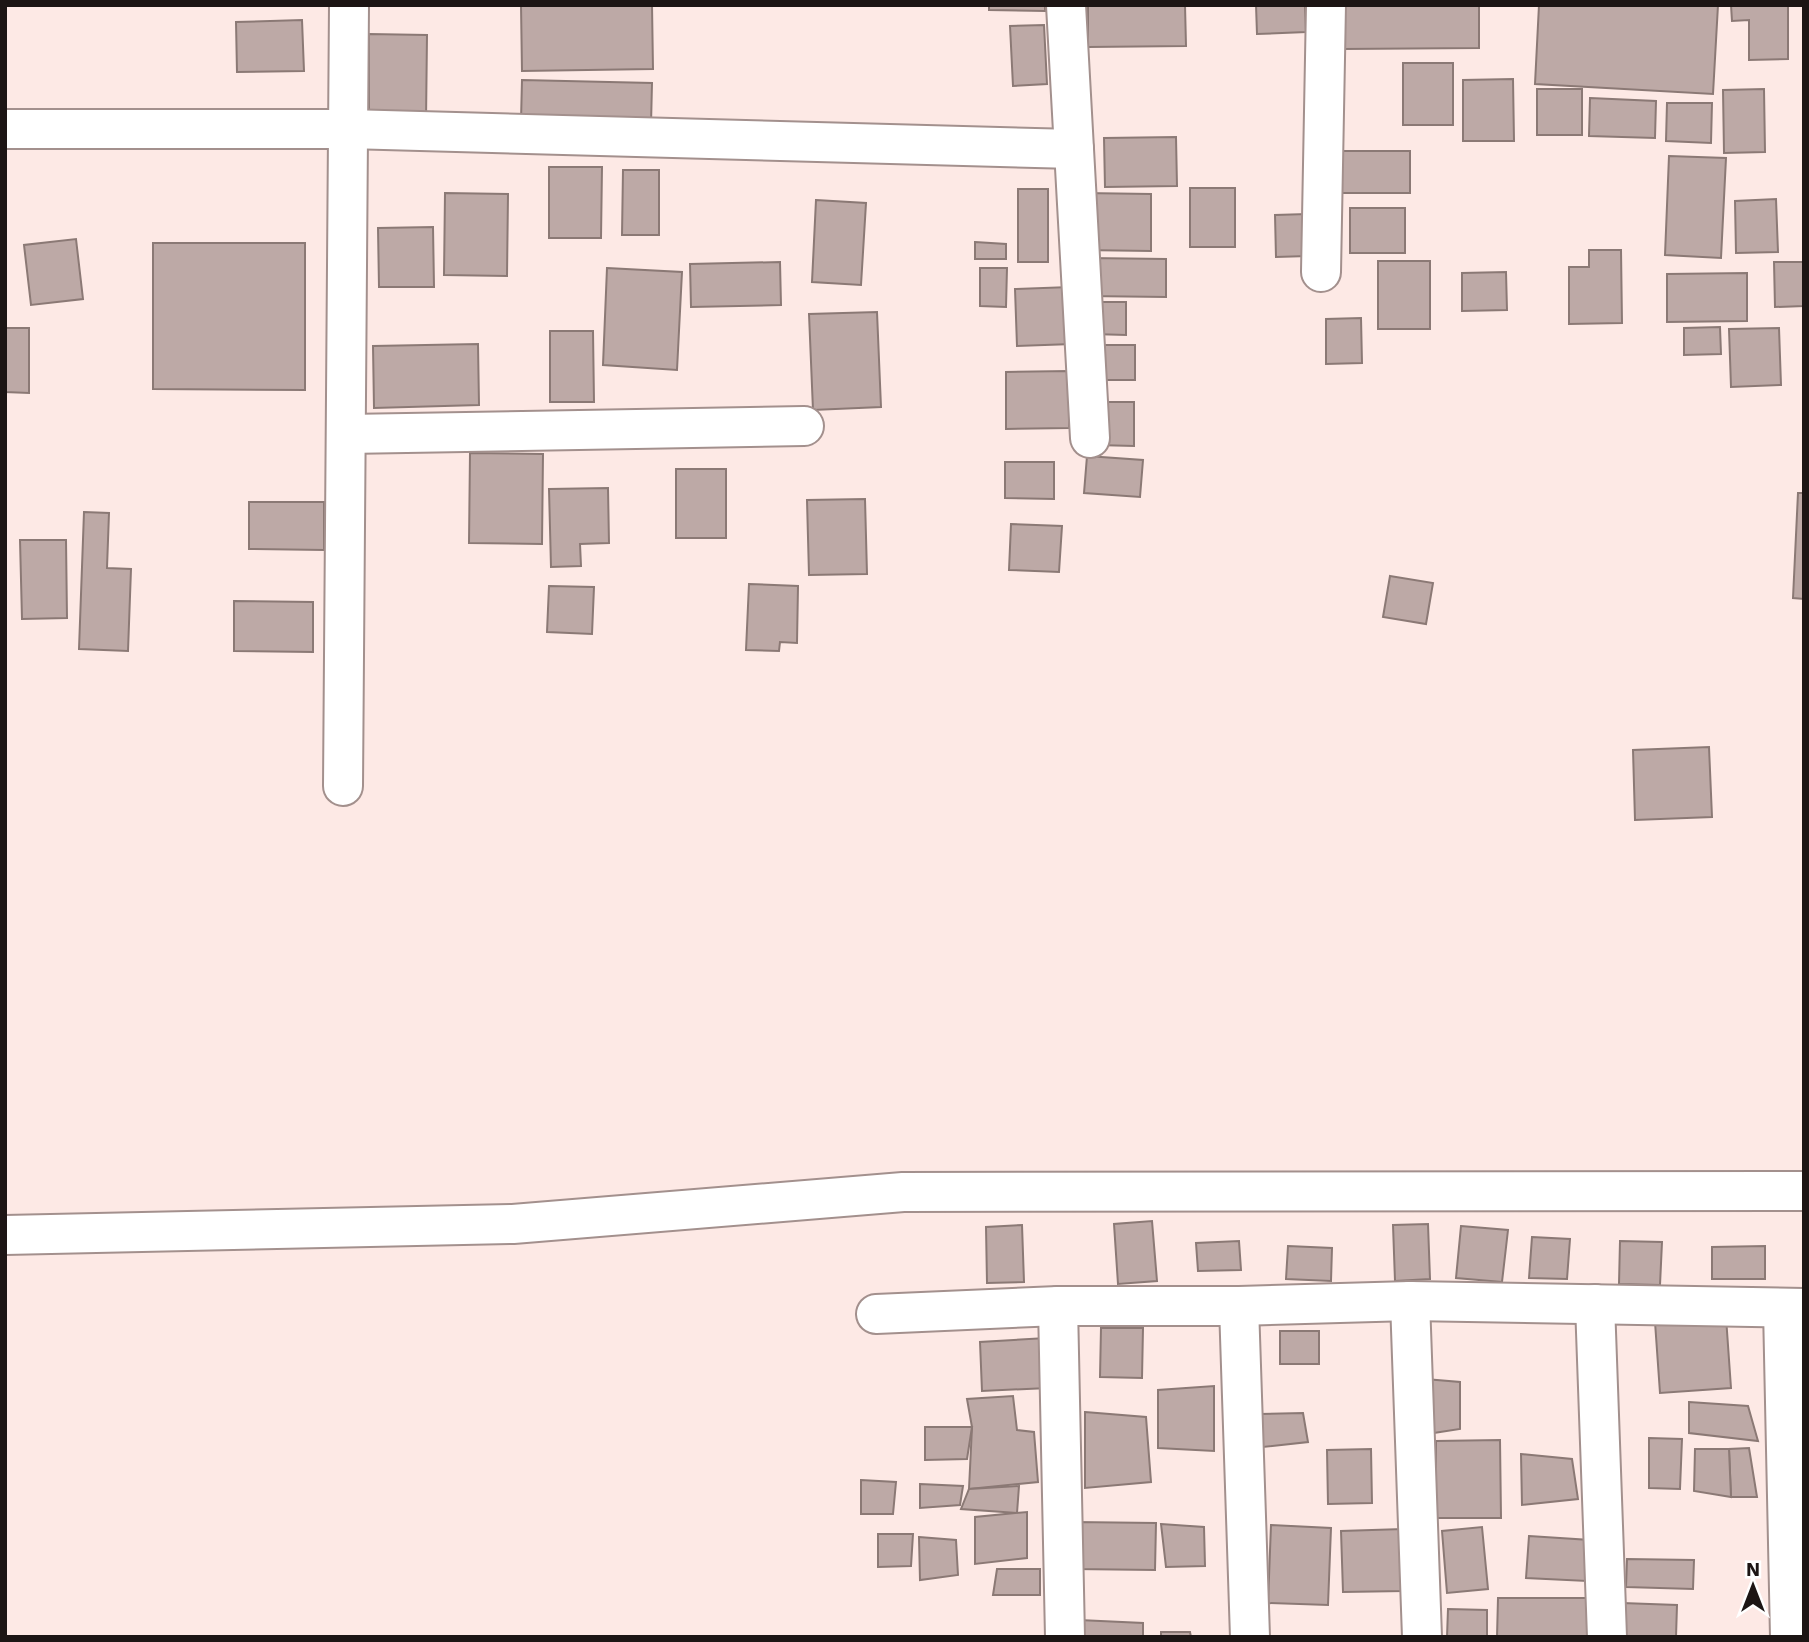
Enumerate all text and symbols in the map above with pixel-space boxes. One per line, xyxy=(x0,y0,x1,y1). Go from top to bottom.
north arrow xyxy=(1718,1551,1788,1621)
text: N xyxy=(1746,1558,1760,1581)

